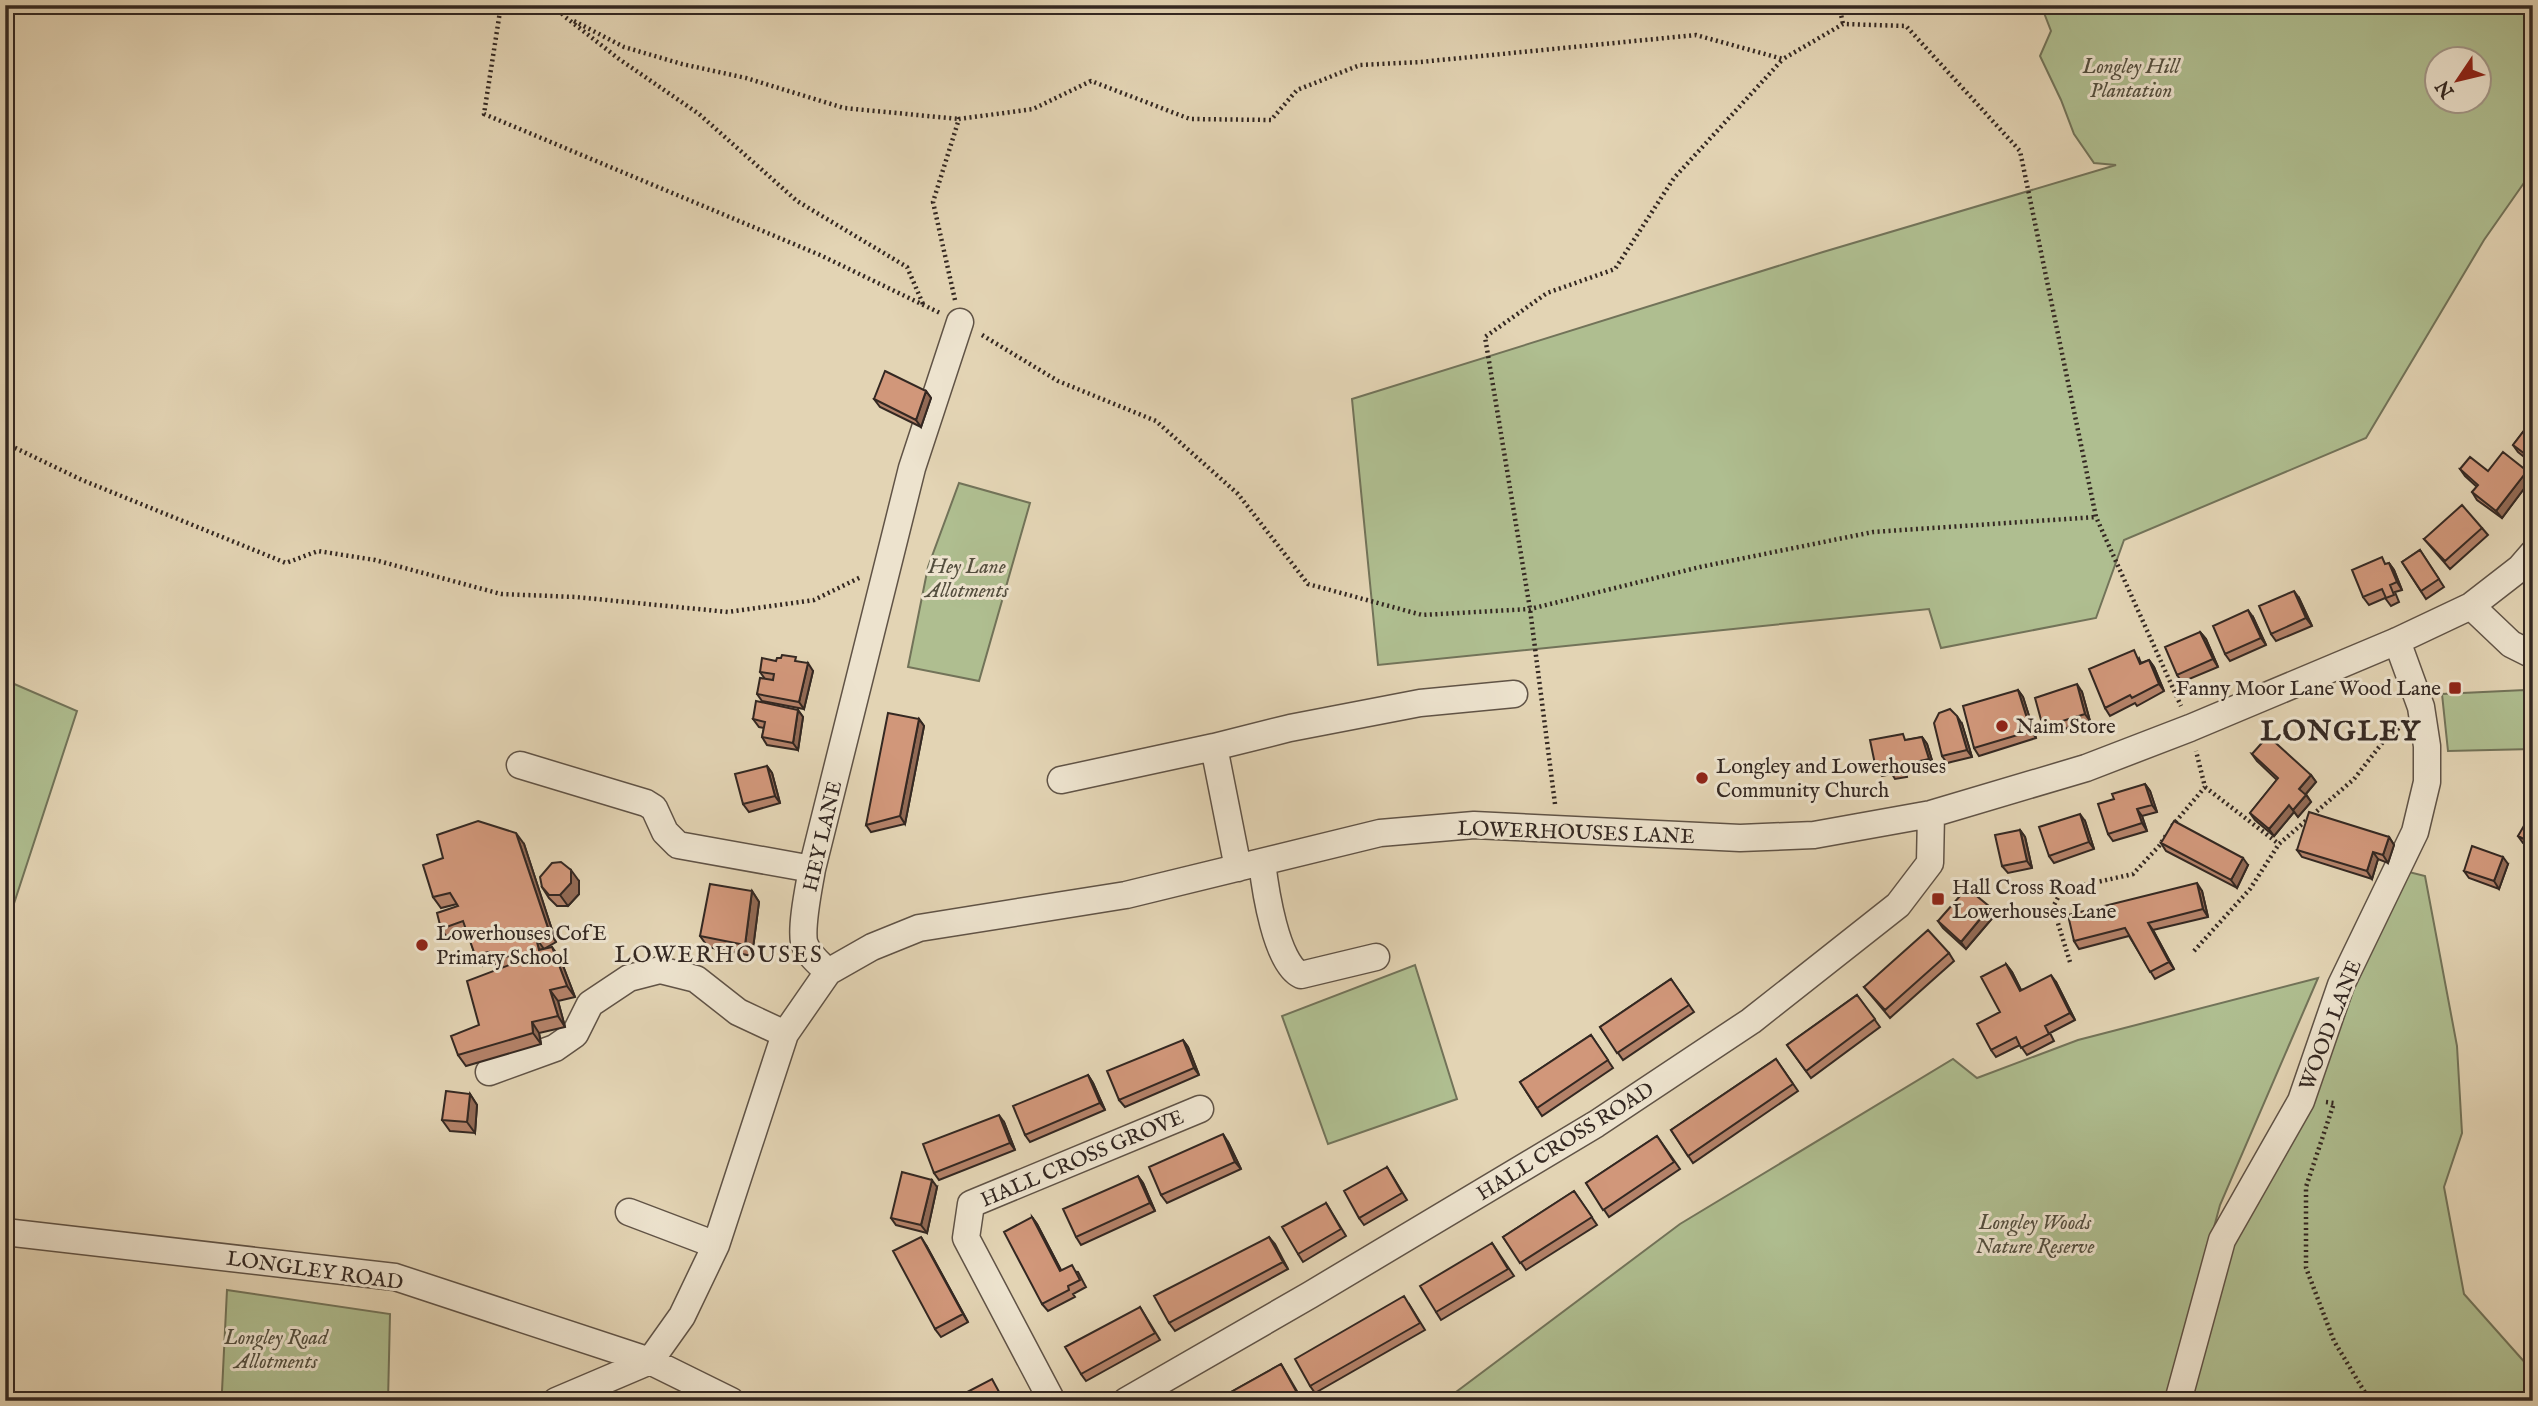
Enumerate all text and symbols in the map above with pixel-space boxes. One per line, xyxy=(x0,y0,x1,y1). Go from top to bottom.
north arrow xyxy=(2422,46,2492,116)
park label: Longley Hill Plantation xyxy=(2081,54,2182,105)
text: N xyxy=(2431,75,2461,103)
park label: Hey Lane Allotments xyxy=(924,554,1009,605)
place label: Fanny Moor Lane Wood Lane xyxy=(2176,676,2441,703)
marker: Fanny Moor Lane Wood Lane xyxy=(2447,680,2463,696)
place label: Naim Store xyxy=(2016,714,2116,741)
district label: LONGLEY xyxy=(2261,715,2421,750)
marker: Naim Store xyxy=(1994,718,2010,734)
place label: Longley and Lowerhouses Community Church xyxy=(1716,754,1946,805)
marker: Longley and Lowerhouses Community Church xyxy=(1694,770,1710,786)
street label: HEY LANE xyxy=(798,778,849,894)
street label: LOWERHOUSES LANE xyxy=(1457,816,1695,851)
place label: Hall Cross Road Lowerhouses Lane xyxy=(1952,875,2117,926)
marker: Hall Cross Road Lowerhouses Lane xyxy=(1930,891,1946,907)
place label: Lowerhouses CofE Primary School xyxy=(436,921,607,972)
marker: Lowerhouses CofE Primary School xyxy=(414,937,430,953)
district label: LOWERHOUSES xyxy=(614,941,824,970)
street label: WOOD LANE xyxy=(2294,956,2369,1095)
street label: HALL CROSS ROAD xyxy=(1472,1077,1660,1208)
street label: HALL CROSS GROVE xyxy=(977,1104,1188,1214)
park label: Longley Woods Nature Reserve xyxy=(1975,1210,2095,1261)
street label: LONGLEY ROAD xyxy=(225,1246,405,1297)
park label: Longley Road Allotments xyxy=(223,1325,330,1376)

